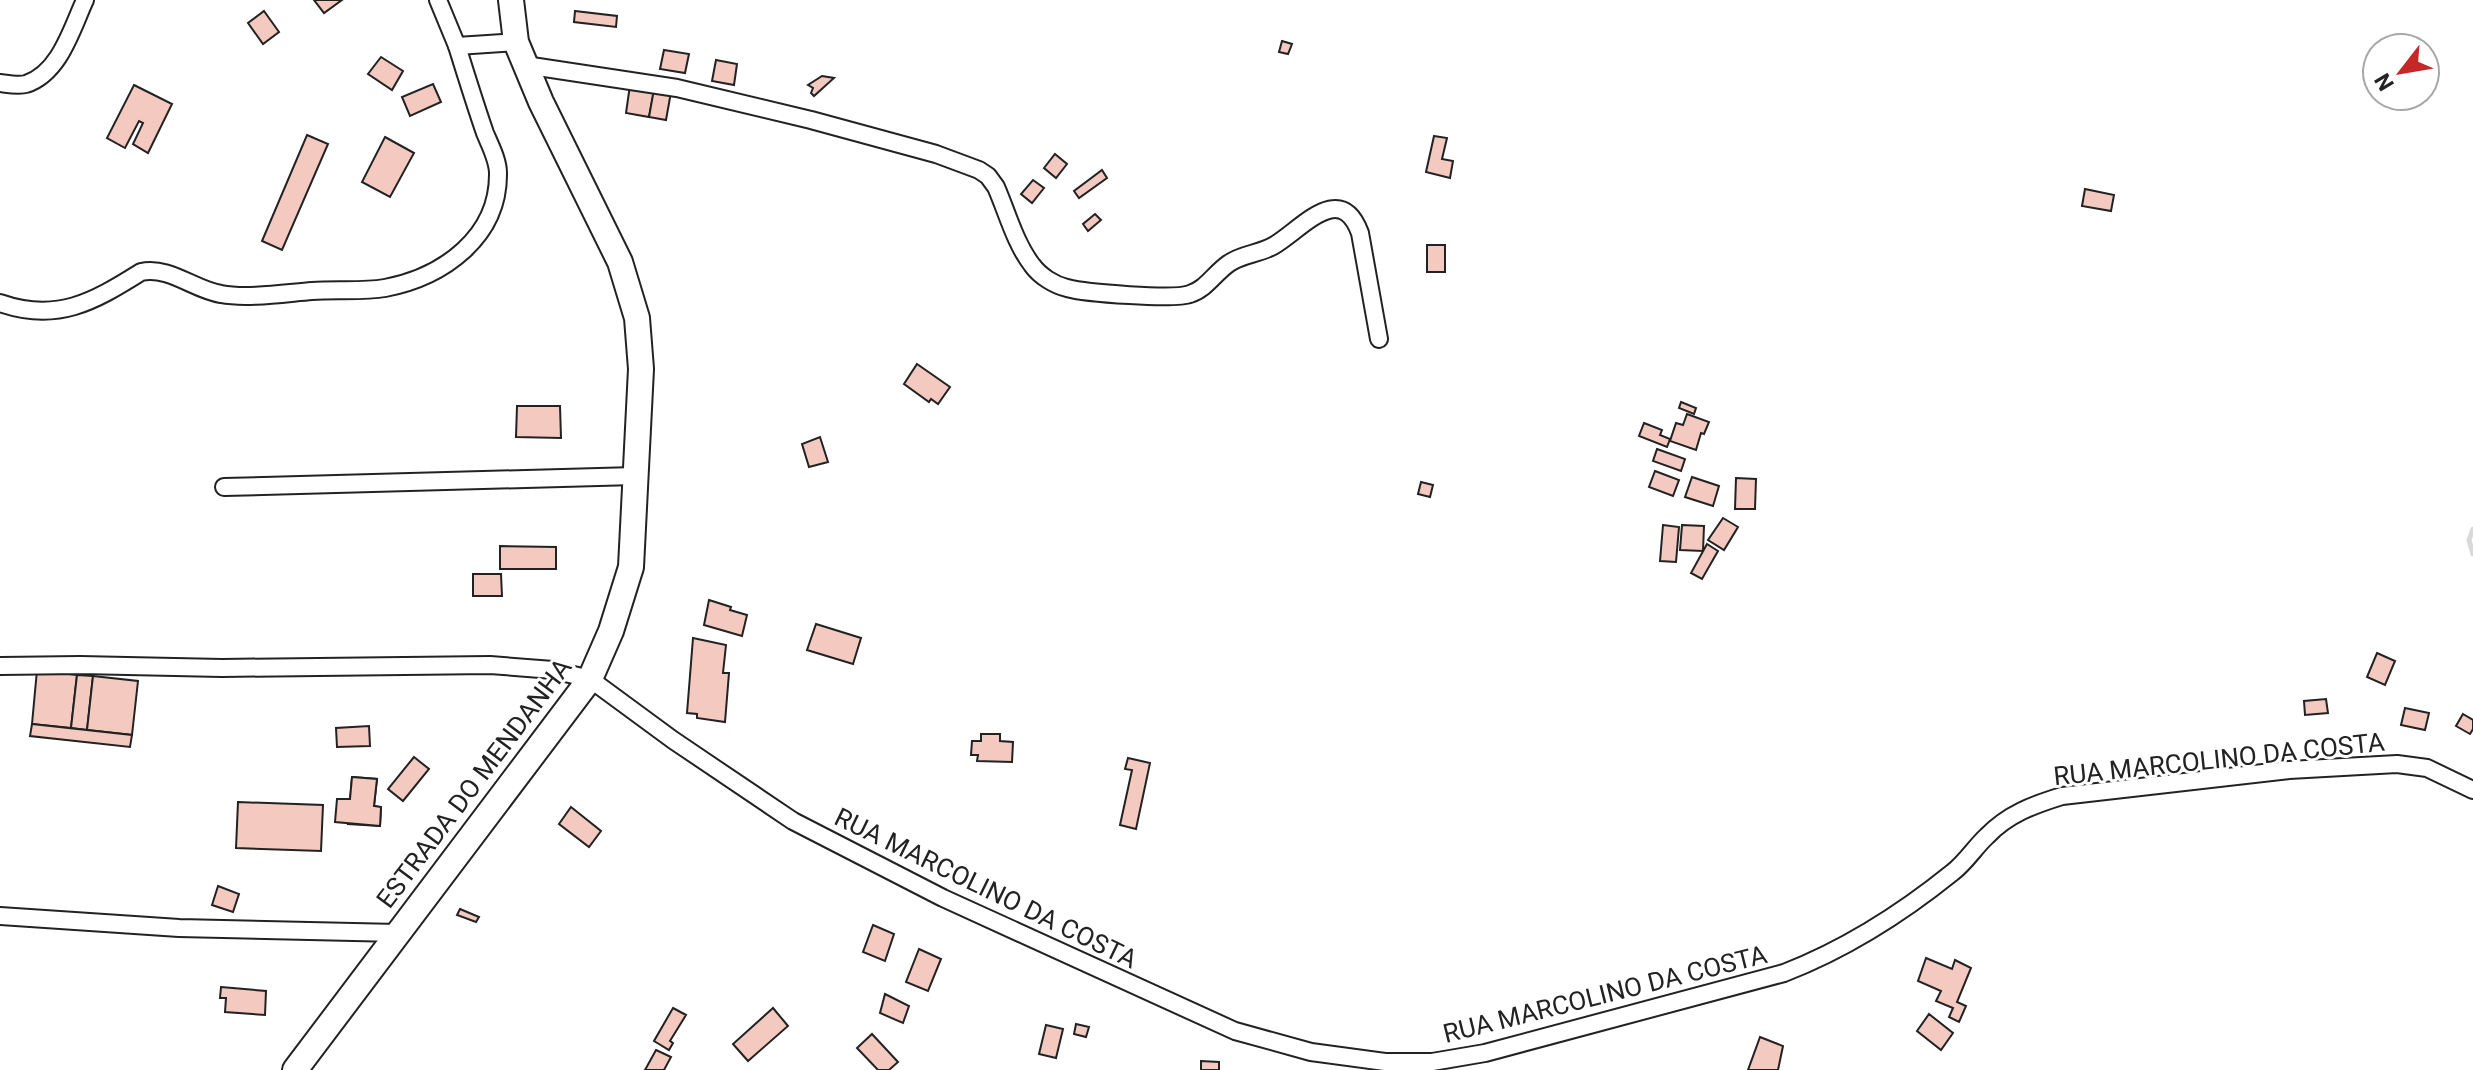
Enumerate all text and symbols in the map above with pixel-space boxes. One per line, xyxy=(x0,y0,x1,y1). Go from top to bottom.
north arrow xyxy=(2361,32,2441,112)
text: N xyxy=(2370,69,2399,95)
street label: ESTRADA DO MENDANHA xyxy=(370,652,578,914)
street label: RUA MARCOLINO DA COSTA xyxy=(2052,727,2386,791)
street label: RUA MARCOLINO DA COSTA xyxy=(830,802,1142,974)
street label: RUA MARCOLINO DA COSTA xyxy=(1440,939,1770,1049)

